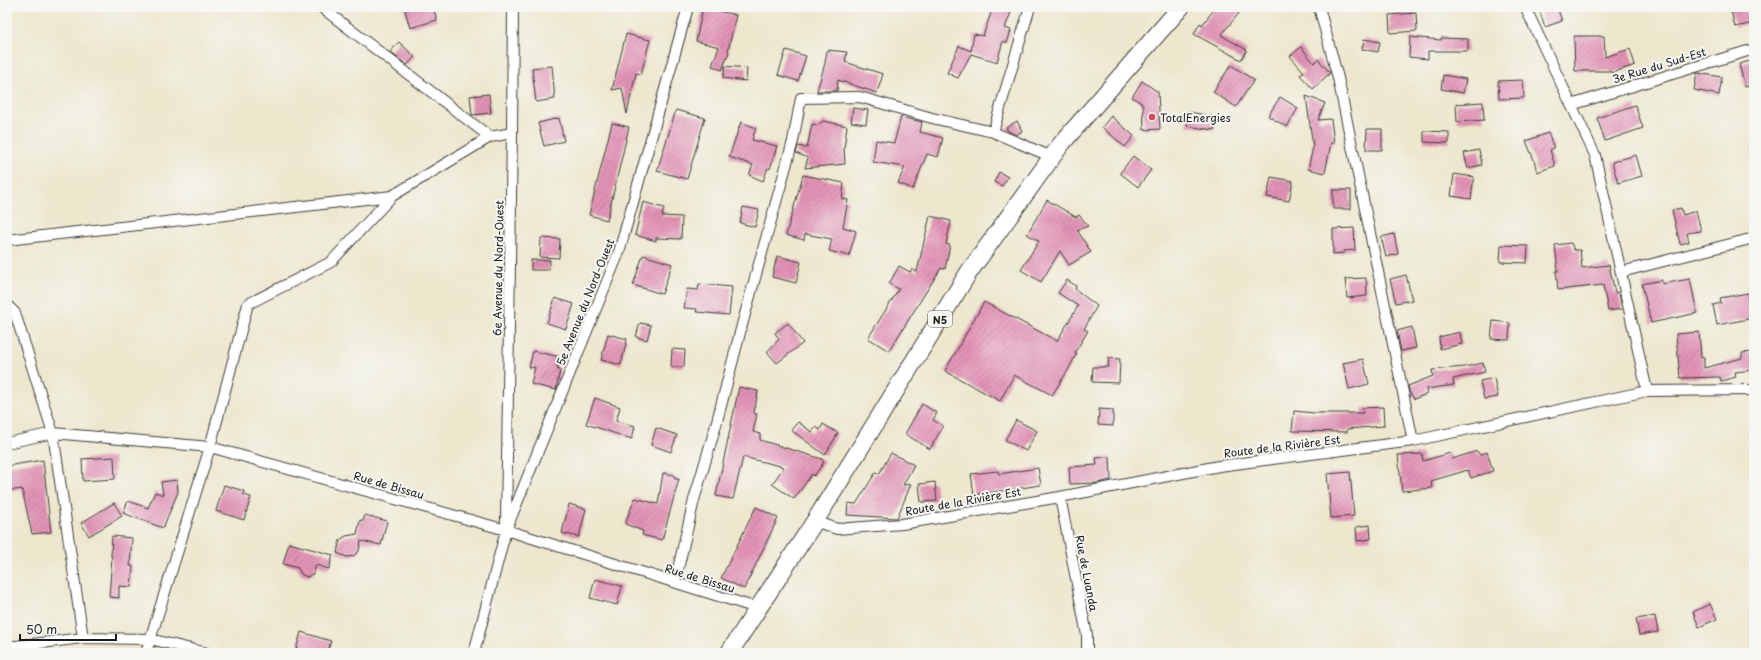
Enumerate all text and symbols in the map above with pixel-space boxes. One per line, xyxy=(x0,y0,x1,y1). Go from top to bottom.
street label: 3e Rue du Sud-Est xyxy=(1610,43,1708,87)
place label: TotalEnergies xyxy=(1160,109,1231,126)
marker: TotalEnergies xyxy=(1147,112,1157,122)
street label: 6e Avenue du Nord-Ouest xyxy=(488,199,508,336)
street label: 5e Avenue du Nord-Ouest xyxy=(552,235,619,368)
road number: N5 xyxy=(928,311,952,327)
street label: Route de la Rivière Est xyxy=(1223,430,1342,462)
street label: Rue de Bissau xyxy=(352,467,426,503)
street label: Route de la Rivière Est xyxy=(904,482,1023,520)
street label: Rue de Luanda xyxy=(1071,533,1103,613)
street label: Rue de Bissau xyxy=(663,559,737,597)
scale bar xyxy=(20,616,116,642)
text: 50 m xyxy=(26,620,57,638)

